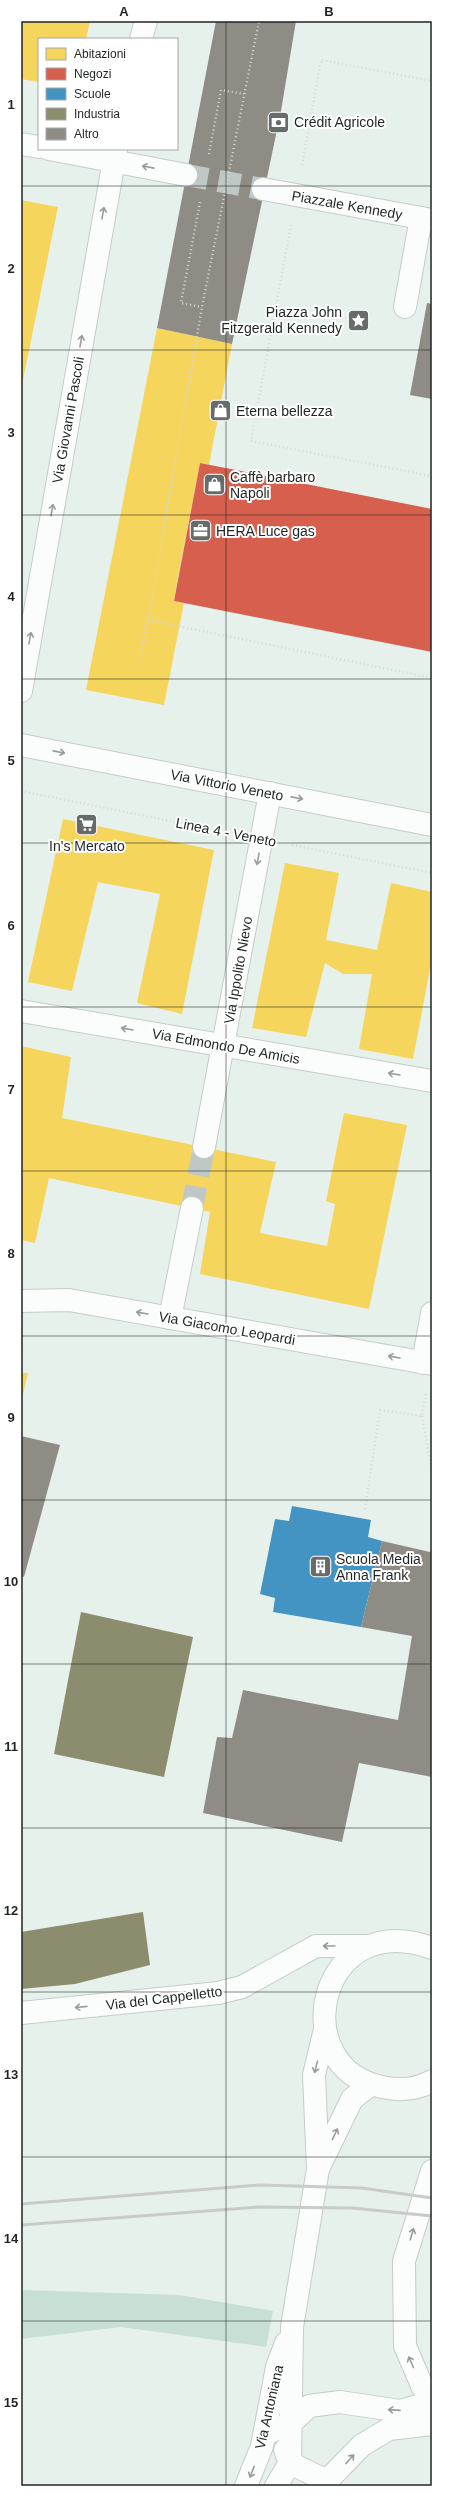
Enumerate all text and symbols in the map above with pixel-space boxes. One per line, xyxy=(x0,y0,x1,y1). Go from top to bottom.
text: A xyxy=(119,4,129,19)
text: B xyxy=(324,4,334,19)
legend xyxy=(38,38,178,150)
text: Abitazioni xyxy=(74,47,126,61)
text: Negozi xyxy=(74,67,111,81)
text: Scuole xyxy=(74,87,111,101)
text: 1 xyxy=(7,97,15,112)
text: Industria xyxy=(74,107,120,121)
bank icon: Crédit Agricole xyxy=(265,109,291,135)
place label: Crédit Agricole xyxy=(294,114,385,130)
text: Altro xyxy=(74,127,99,141)
one-way arrow xyxy=(142,163,155,171)
street label: Piazzale Kennedy xyxy=(290,187,404,223)
one-way arrow xyxy=(100,207,108,220)
text: 2 xyxy=(7,261,15,276)
place label: Piazza John Fitzgerald Kennedy xyxy=(221,304,342,336)
place icon: Piazza John Fitzgerald Kennedy xyxy=(345,307,371,333)
one-way arrow xyxy=(77,335,85,348)
street label: Via Giovanni Pascoli xyxy=(49,356,87,484)
shop icon: Eterna bellezza xyxy=(207,398,233,424)
place label: Eterna bellezza xyxy=(236,403,333,419)
text: 3 xyxy=(7,425,15,440)
place label: Caffè barbaro Napoli xyxy=(230,469,316,501)
shop icon: Caffè barbaro Napoli xyxy=(202,472,228,498)
one-way arrow xyxy=(48,504,56,517)
office icon: HERA Luce gas xyxy=(188,518,214,544)
place label: HERA Luce gas xyxy=(216,523,315,539)
text: 4 xyxy=(7,589,15,604)
one-way arrow xyxy=(26,632,34,645)
one-way arrow xyxy=(52,749,65,757)
text: 5 xyxy=(7,753,15,768)
street label: Via Vittorio Veneto xyxy=(169,766,285,804)
one-way arrow xyxy=(290,795,303,803)
supermarket icon: In's Mercato xyxy=(74,811,100,837)
street label: Linea 4 - Veneto xyxy=(174,814,278,850)
place label: In's Mercato xyxy=(49,838,125,854)
one-way arrow xyxy=(254,852,262,865)
street label: Via Ippolito Nievo xyxy=(221,915,255,1025)
text: 6 xyxy=(7,918,15,933)
one-way arrow xyxy=(121,1025,134,1033)
street label: Via Edmondo De Amicis xyxy=(151,1025,301,1067)
one-way arrow xyxy=(387,1070,400,1078)
text: 7 xyxy=(7,1082,15,1097)
text: 8 xyxy=(7,1246,15,1261)
street label: Via Giacomo Leopardi xyxy=(158,1308,296,1348)
one-way arrow xyxy=(135,1309,148,1317)
one-way arrow xyxy=(388,1353,401,1361)
text: 9 xyxy=(7,1410,15,1425)
place label: Scuola Media Anna Frank xyxy=(336,1551,421,1583)
building icon: Scuola Media Anna Frank xyxy=(307,1554,333,1580)
text: 10 xyxy=(4,1574,18,1589)
text: 11 xyxy=(4,1739,18,1754)
text: 12 xyxy=(4,1903,18,1918)
one-way arrow xyxy=(323,1942,336,1950)
street label: Via del Cappelletto xyxy=(105,1983,223,2013)
one-way arrow xyxy=(75,2004,88,2011)
one-way arrow xyxy=(311,2060,319,2073)
text: 13 xyxy=(4,2067,18,2082)
one-way arrow xyxy=(332,2129,339,2141)
one-way arrow xyxy=(409,2228,416,2241)
text: 14 xyxy=(4,2231,19,2246)
one-way arrow xyxy=(407,2356,415,2368)
street label: Via Antoniana xyxy=(252,2363,287,2451)
text: 15 xyxy=(4,2395,18,2410)
one-way arrow xyxy=(388,2407,401,2414)
one-way arrow xyxy=(345,2454,354,2464)
one-way arrow xyxy=(247,2466,255,2478)

